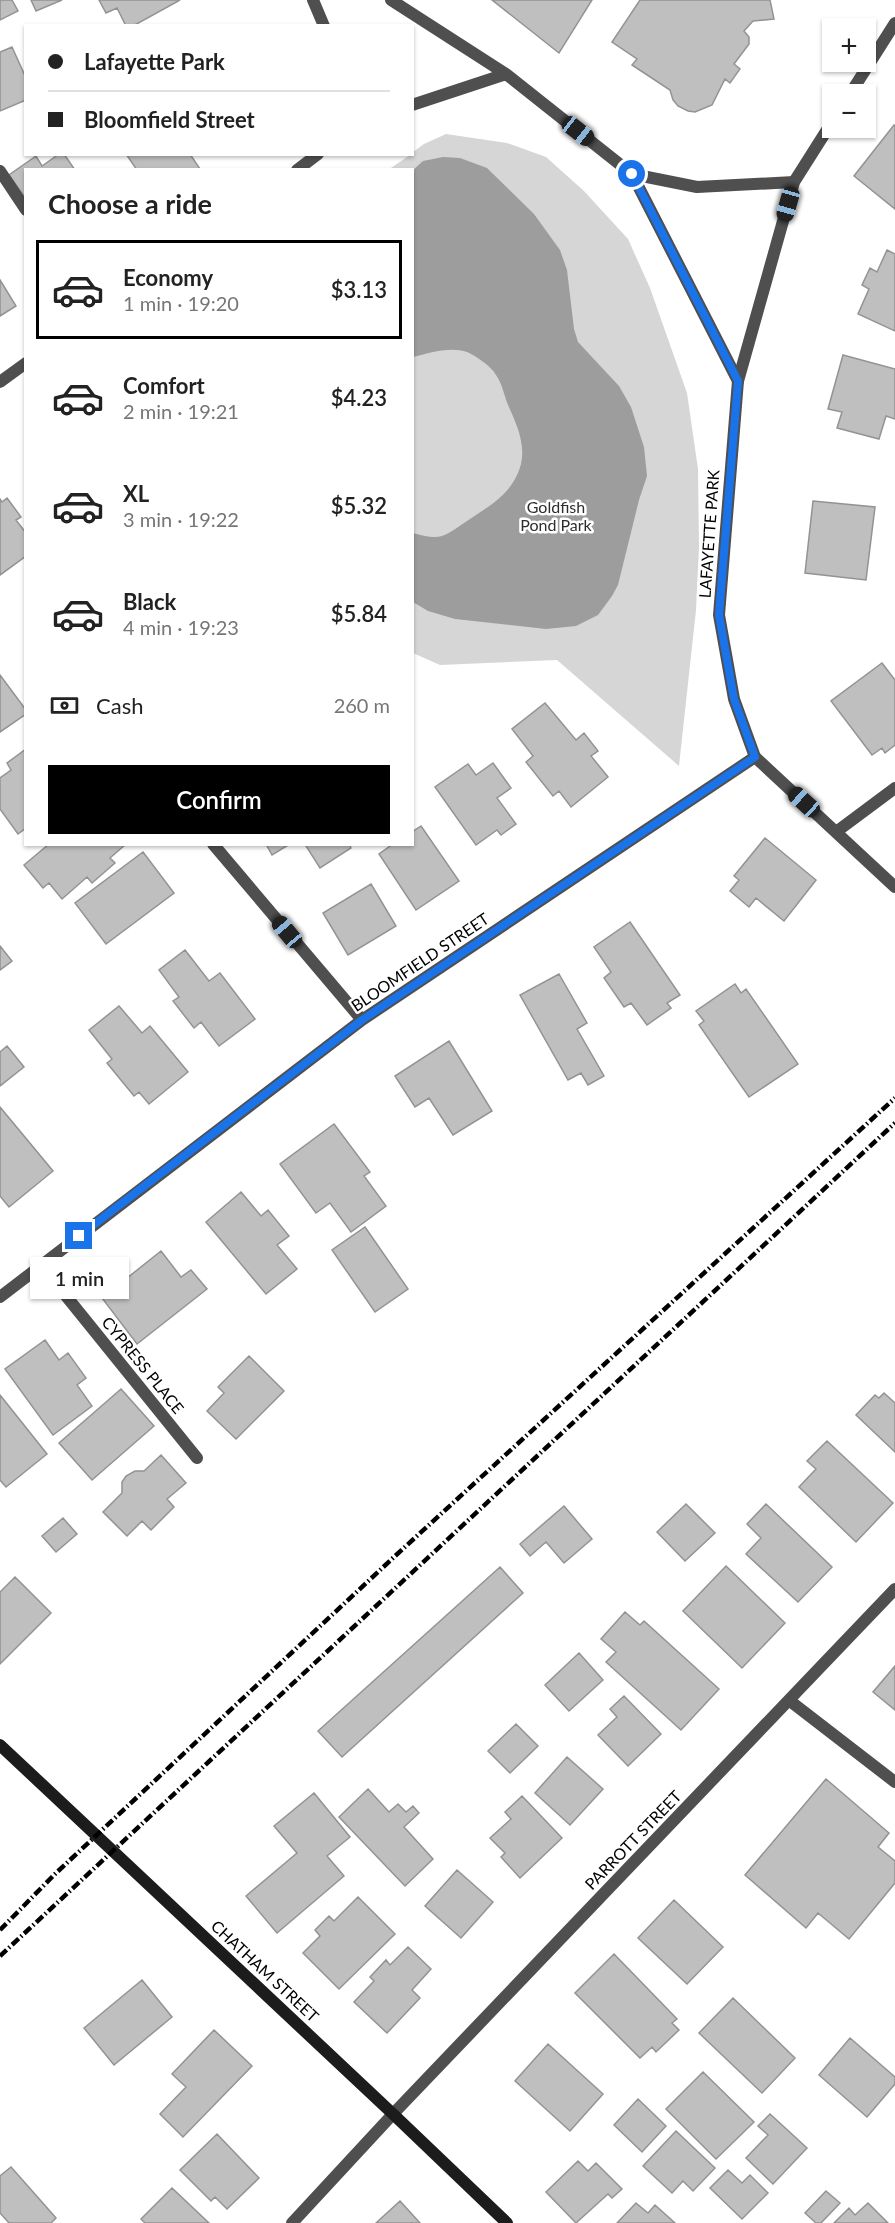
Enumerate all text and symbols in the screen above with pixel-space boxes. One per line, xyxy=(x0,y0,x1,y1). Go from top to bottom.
map controls xyxy=(822,18,876,138)
button: + xyxy=(822,18,876,72)
text: Lafayette Park xyxy=(84,48,225,75)
button: − xyxy=(822,84,876,138)
text: Bloomfield Street xyxy=(84,106,255,133)
car xyxy=(558,113,598,149)
route start xyxy=(618,160,645,187)
car xyxy=(774,184,802,224)
text: Choose a ride xyxy=(48,187,212,220)
icon: car xyxy=(51,263,105,317)
text: Economy xyxy=(123,264,213,291)
text: $3.13 xyxy=(331,276,387,303)
text: 1 min · 19:20 xyxy=(123,291,239,315)
icon: car xyxy=(51,371,105,425)
text: Comfort xyxy=(123,372,205,399)
text: $4.23 xyxy=(331,384,387,411)
text: 2 min · 19:21 xyxy=(123,399,239,423)
street label: LAFAYETTE PARK xyxy=(695,469,722,599)
icon: car xyxy=(51,479,105,533)
text: XL xyxy=(123,480,149,507)
text: $5.32 xyxy=(331,492,387,519)
park label: Goldfish Pond Park xyxy=(520,497,593,534)
text: 3 min · 19:22 xyxy=(123,507,239,531)
icon: car xyxy=(51,587,105,641)
text: Black xyxy=(123,588,176,615)
text: $5.84 xyxy=(331,600,387,627)
text: 4 min · 19:23 xyxy=(123,615,239,639)
icon: cash xyxy=(48,689,81,722)
text: Cash xyxy=(96,692,143,719)
text: 260 m xyxy=(334,693,390,717)
button: Confirm xyxy=(48,765,390,834)
car xyxy=(785,783,823,821)
street label: BLOOMFIELD STREET xyxy=(347,908,493,1015)
car xyxy=(269,912,305,952)
route end xyxy=(65,1222,92,1249)
callout: 1 min xyxy=(29,1257,128,1299)
text: 1 min xyxy=(55,1266,104,1290)
street label: CYPRESS PLACE xyxy=(98,1312,188,1417)
street label: PARROTT STREET xyxy=(580,1786,685,1893)
street label: CHATHAM STREET xyxy=(208,1916,323,2026)

